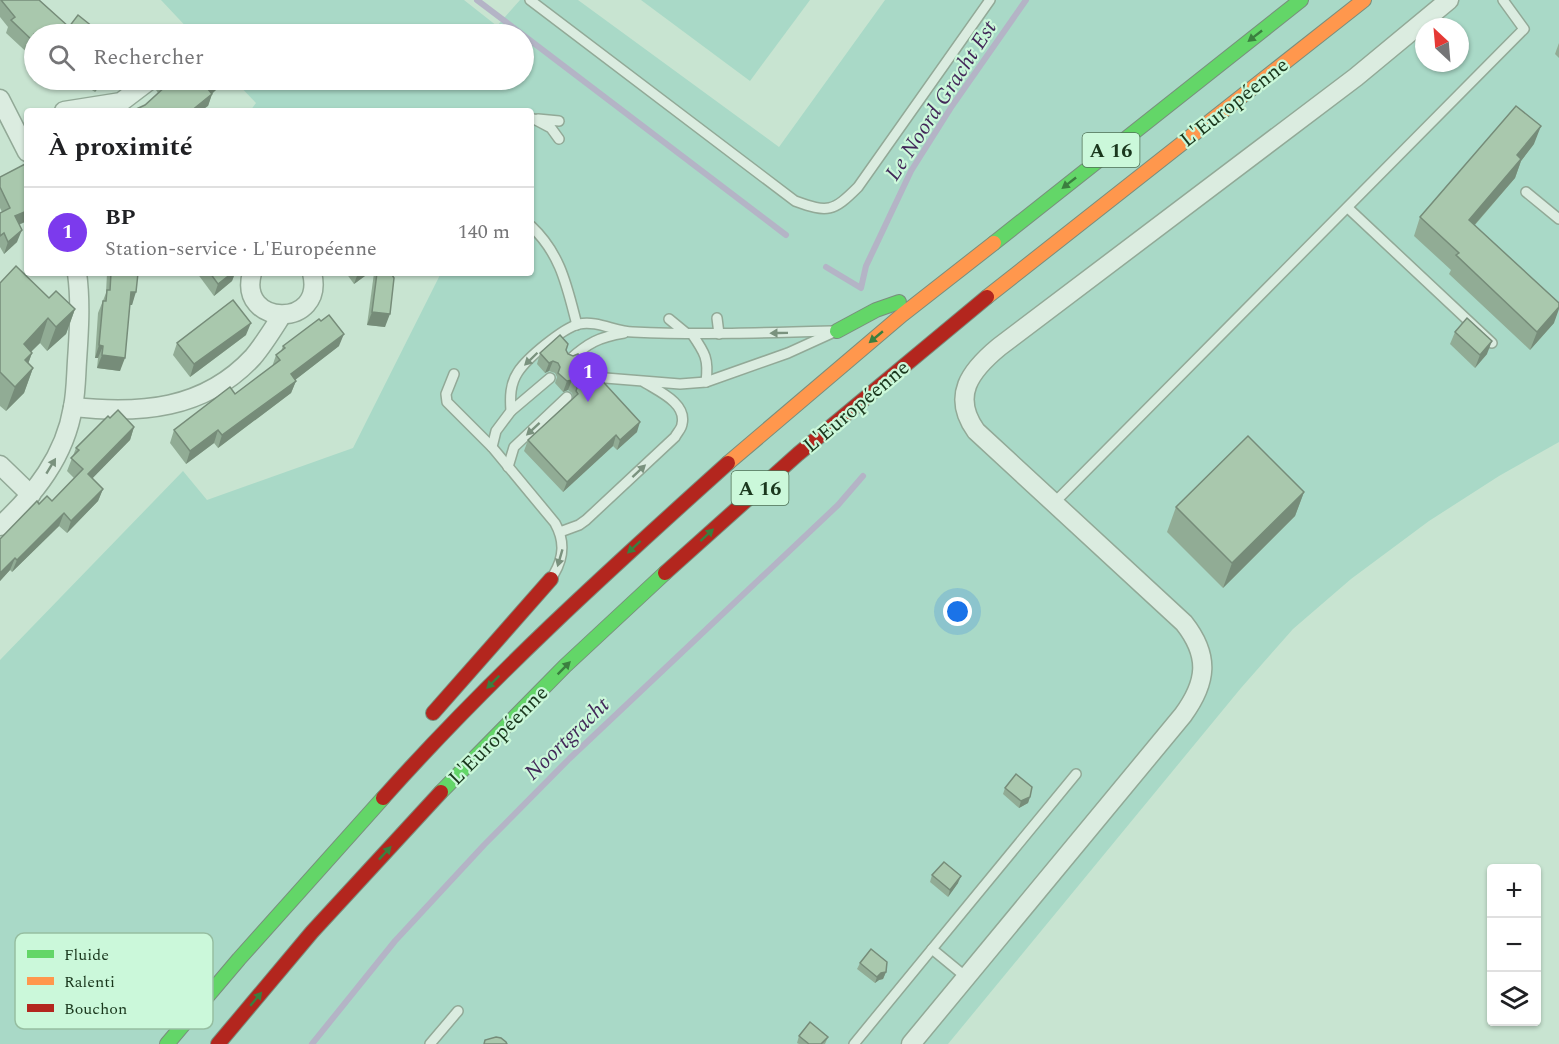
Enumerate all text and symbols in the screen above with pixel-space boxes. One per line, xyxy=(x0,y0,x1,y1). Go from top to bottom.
water label: Le Noord Gracht Est xyxy=(877,13,1006,187)
north arrow xyxy=(1415,18,1469,72)
search box xyxy=(24,24,534,90)
one-way arrow xyxy=(1247,30,1262,42)
icon: search xyxy=(45,41,78,74)
text: Rechercher xyxy=(93,41,204,74)
street label: L'Européenne xyxy=(1173,50,1296,156)
text: À proximité xyxy=(48,127,193,167)
road number: A 16 xyxy=(1082,133,1140,167)
one-way arrow xyxy=(1061,177,1076,189)
text: BP xyxy=(105,201,136,234)
text: 1 xyxy=(62,217,73,247)
text: 140 m xyxy=(458,217,510,247)
text: Station-service · L'Européenne xyxy=(105,234,377,264)
one-way arrow xyxy=(769,328,788,337)
one-way arrow xyxy=(868,330,884,343)
one-way arrow xyxy=(523,352,538,366)
pin: 1 xyxy=(568,352,608,402)
street label: L'Européenne xyxy=(796,353,917,461)
one-way arrow xyxy=(526,422,541,435)
one-way arrow xyxy=(46,457,56,474)
one-way arrow xyxy=(631,464,646,478)
road number: A 16 xyxy=(732,471,789,505)
one-way arrow xyxy=(699,529,714,542)
one-way arrow xyxy=(628,540,642,554)
one-way arrow xyxy=(555,549,564,567)
your location xyxy=(943,597,972,626)
one-way arrow xyxy=(557,661,571,675)
one-way arrow xyxy=(487,674,501,688)
street label: L'Européenne xyxy=(441,678,556,793)
water label: Noortgracht xyxy=(517,689,618,789)
one-way arrow xyxy=(378,846,391,861)
map controls xyxy=(1487,864,1541,1026)
button: + xyxy=(1487,864,1541,918)
button: − xyxy=(1487,918,1541,972)
legend xyxy=(15,933,213,1029)
text: Fluide xyxy=(64,943,109,967)
text: Ralenti xyxy=(64,970,115,994)
button: layers xyxy=(1487,972,1541,1026)
one-way arrow xyxy=(249,992,262,1007)
text: Bouchon xyxy=(64,997,127,1021)

